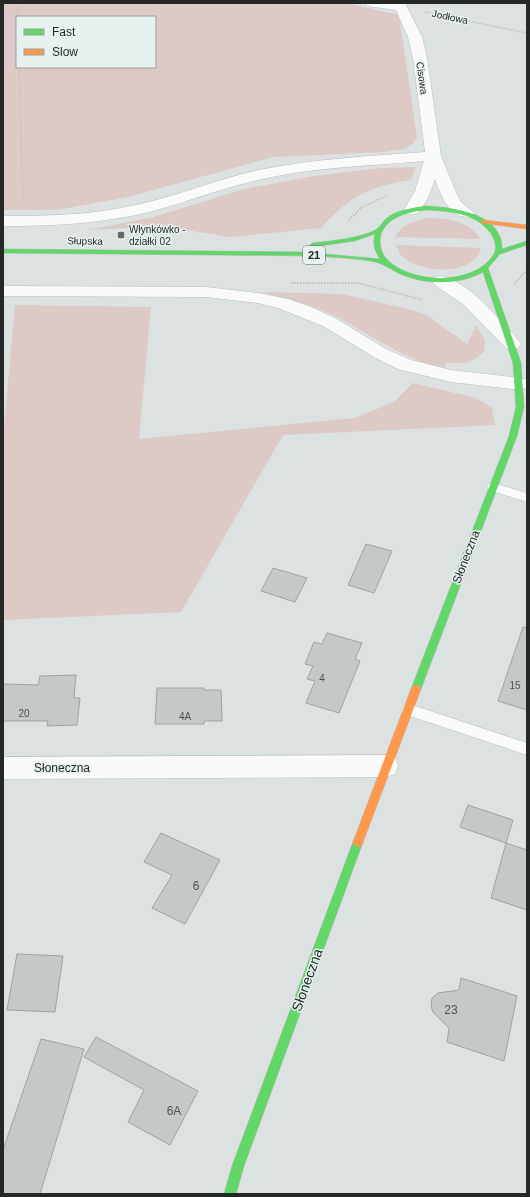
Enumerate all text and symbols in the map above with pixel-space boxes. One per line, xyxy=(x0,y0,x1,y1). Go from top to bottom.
street label: Jodłowa xyxy=(431,8,470,26)
legend xyxy=(16,16,156,68)
text: Fast xyxy=(52,25,76,39)
text: Slow xyxy=(52,45,78,59)
street label: Cisowa xyxy=(414,61,430,95)
place label: Włynkówko - działki 02 xyxy=(129,224,186,247)
marker: Włynkówko - działki 02 xyxy=(116,230,126,240)
street label: Słupska xyxy=(67,235,103,247)
road number: 21 xyxy=(303,246,325,264)
street label: Słoneczna xyxy=(449,528,483,586)
house number: 4 xyxy=(319,673,325,684)
house number: 15 xyxy=(509,680,521,691)
house number: 20 xyxy=(18,708,30,719)
house number: 4A xyxy=(179,711,191,722)
street label: Słoneczna xyxy=(34,761,90,775)
house number: 6 xyxy=(193,879,200,893)
street label: Słoneczna xyxy=(288,946,326,1013)
house number: 23 xyxy=(444,1003,458,1017)
house number: 6A xyxy=(167,1104,181,1118)

